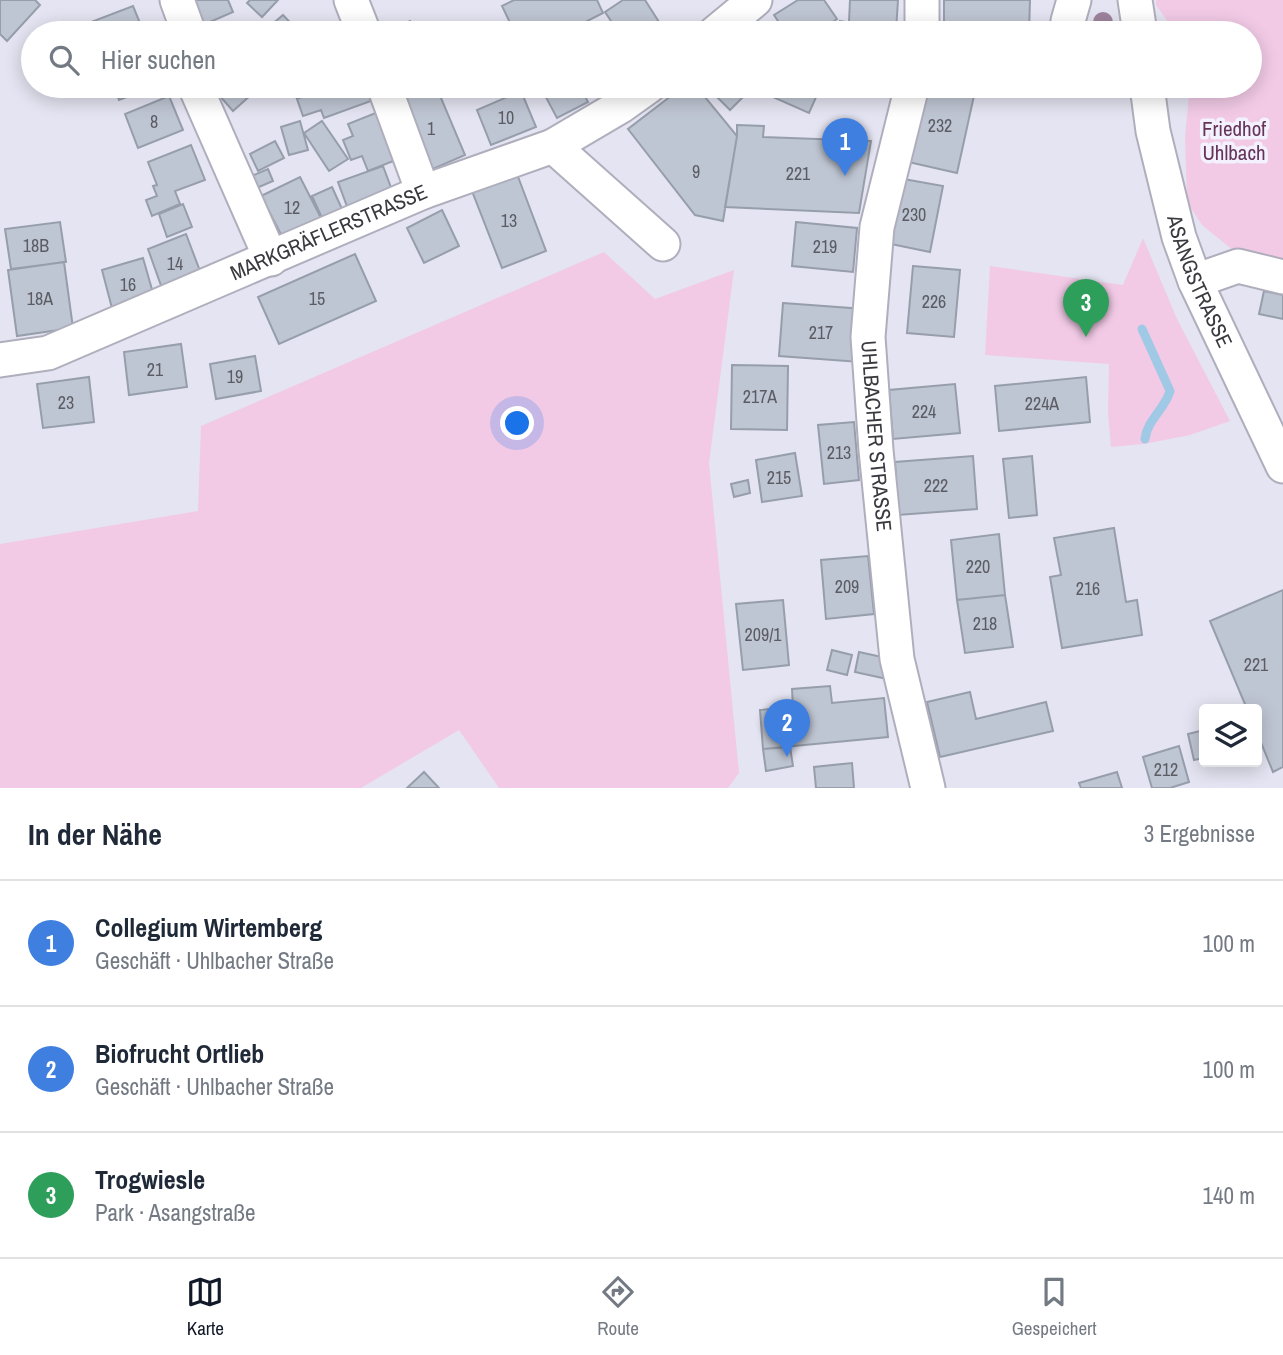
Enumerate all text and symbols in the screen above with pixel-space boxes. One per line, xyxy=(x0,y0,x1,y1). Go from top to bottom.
search box xyxy=(21,21,1262,98)
icon: search xyxy=(45,41,83,79)
text: Hier suchen xyxy=(101,42,216,77)
house number: 10 xyxy=(498,105,514,130)
house number: 8 xyxy=(150,109,158,134)
house number: 232 xyxy=(928,113,952,138)
park label: Friedhof Uhlbach xyxy=(1202,114,1266,167)
house number: 1 xyxy=(427,116,436,141)
pin: 1 xyxy=(822,118,868,176)
house number: 9 xyxy=(692,159,700,184)
house number: 221 xyxy=(786,161,811,186)
street label: MARKGRÄFLERSTRASSE xyxy=(226,177,431,287)
house number: 12 xyxy=(284,195,300,220)
house number: 230 xyxy=(902,202,926,227)
house number: 13 xyxy=(501,208,517,233)
street label: ASANGSTRASSE xyxy=(1160,211,1239,352)
house number: 18B xyxy=(23,233,49,258)
house number: 219 xyxy=(813,234,837,259)
house number: 14 xyxy=(167,251,183,276)
house number: 16 xyxy=(120,272,136,297)
pin: 3 xyxy=(1063,279,1109,337)
house number: 18A xyxy=(27,286,53,311)
house number: 15 xyxy=(309,286,325,311)
house number: 226 xyxy=(922,289,946,314)
house number: 217 xyxy=(809,320,833,345)
street label: UHLBACHER STRASSE xyxy=(854,340,899,533)
house number: 21 xyxy=(147,357,164,382)
house number: 19 xyxy=(227,364,243,389)
house number: 217A xyxy=(743,384,777,409)
house number: 23 xyxy=(58,390,74,415)
house number: 224A xyxy=(1025,391,1059,416)
house number: 224 xyxy=(912,399,936,424)
your location xyxy=(500,406,534,440)
house number: 213 xyxy=(827,440,851,465)
house number: 215 xyxy=(767,465,791,490)
house number: 222 xyxy=(924,473,948,498)
house number: 220 xyxy=(966,554,990,579)
house number: 209 xyxy=(835,574,859,599)
house number: 216 xyxy=(1076,576,1100,601)
house number: 218 xyxy=(973,611,997,636)
house number: 209/1 xyxy=(745,622,782,647)
house number: 221 xyxy=(1244,652,1269,677)
pin: 2 xyxy=(764,699,810,757)
map controls xyxy=(1199,704,1262,767)
button: layers xyxy=(1199,704,1262,767)
house number: 212 xyxy=(1154,757,1178,782)
text: In der Nähe xyxy=(28,814,162,854)
text: 3 Ergebnisse xyxy=(1144,818,1255,849)
text: Collegium Wirtemberg xyxy=(95,910,322,945)
text: 1 xyxy=(46,928,56,959)
text: 100 m xyxy=(1203,928,1255,959)
text: Geschäft · Uhlbacher Straße xyxy=(95,945,334,976)
text: Biofrucht Ortlieb xyxy=(95,1036,264,1071)
text: 2 xyxy=(46,1054,56,1085)
text: 100 m xyxy=(1203,1054,1255,1085)
text: Geschäft · Uhlbacher Straße xyxy=(95,1071,334,1102)
text: Trogwiesle xyxy=(95,1162,205,1197)
text: 3 xyxy=(46,1180,56,1211)
text: 140 m xyxy=(1203,1180,1255,1211)
text: Park · Asangstraße xyxy=(95,1197,255,1228)
tab: Karte xyxy=(186,1273,224,1341)
tab: Route xyxy=(597,1273,639,1341)
tab: Gespeichert xyxy=(1012,1273,1097,1341)

